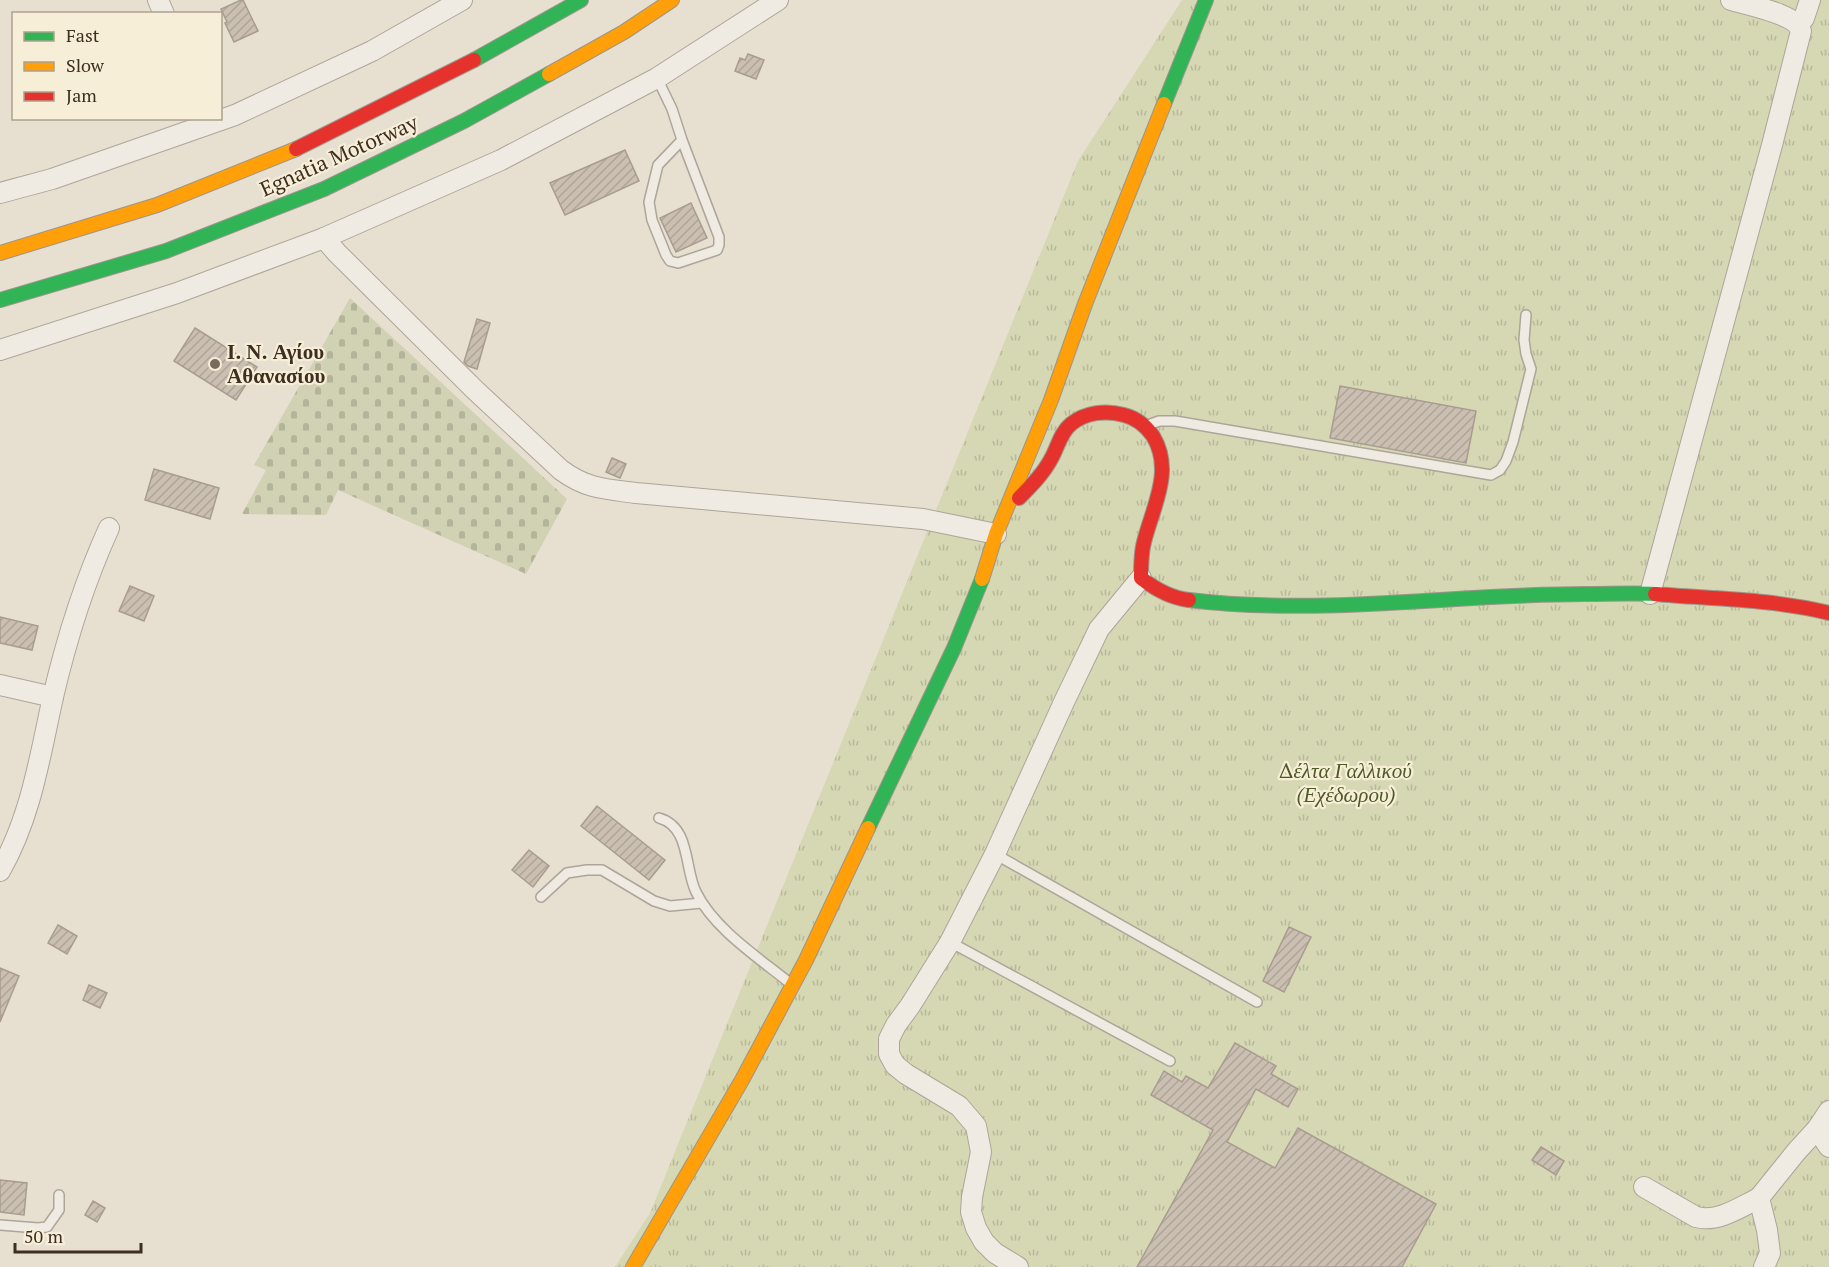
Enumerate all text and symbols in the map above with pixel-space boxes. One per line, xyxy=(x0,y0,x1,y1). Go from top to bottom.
legend xyxy=(12,12,222,120)
text: Fast xyxy=(66,23,100,47)
text: Slow xyxy=(66,53,105,77)
text: Jam xyxy=(66,83,97,107)
street label: Egnatia Motorway xyxy=(255,108,422,202)
place label: Ι. Ν. Αγίου Αθανασίου xyxy=(227,337,325,389)
marker: Ι. Ν. Αγίου Αθανασίου xyxy=(208,357,222,371)
park label: Δέλτα Γαλλικού (Εχέδωρου) xyxy=(1279,756,1412,808)
scale bar xyxy=(15,1216,141,1254)
text: 50 m xyxy=(24,1224,64,1248)

